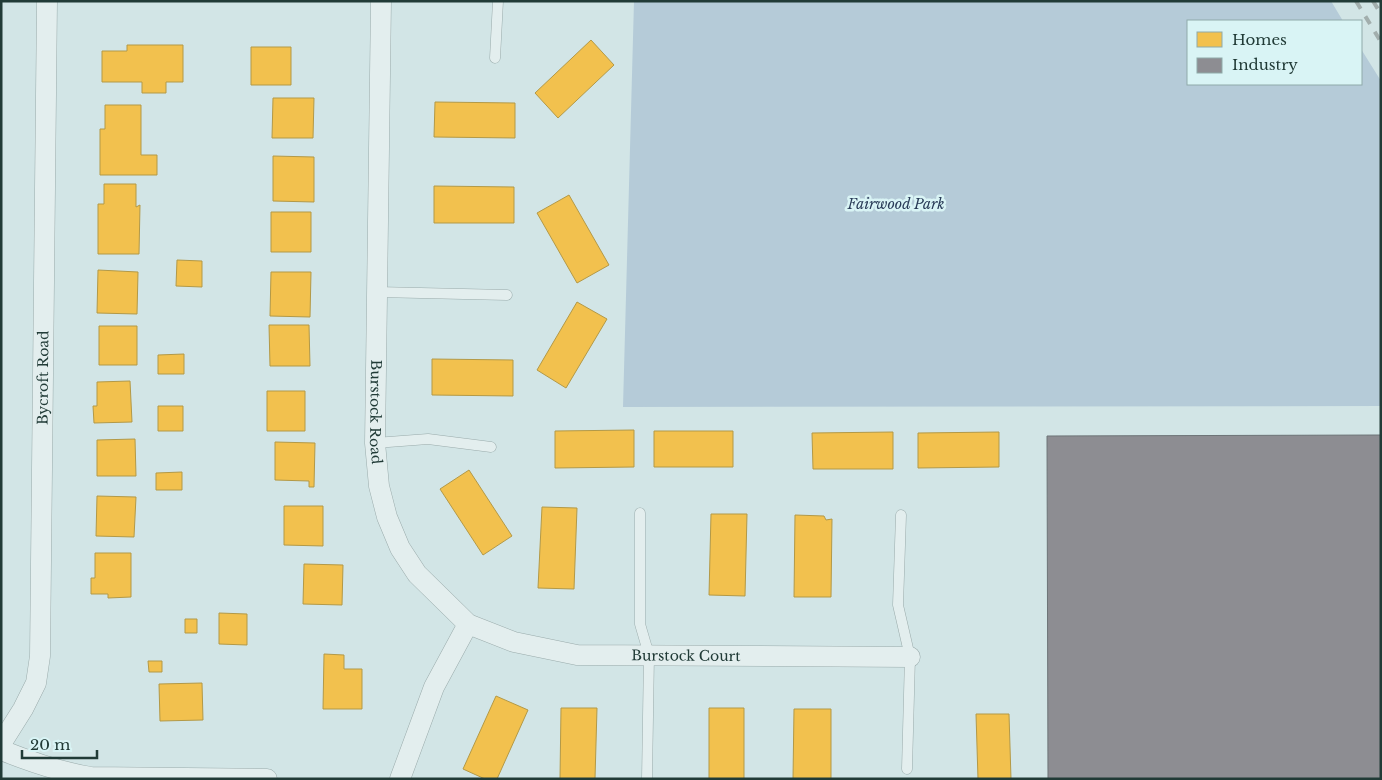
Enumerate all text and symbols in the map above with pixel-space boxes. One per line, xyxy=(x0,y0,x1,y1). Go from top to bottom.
legend xyxy=(1187,20,1362,85)
text: Homes xyxy=(1232,30,1287,49)
text: Industry xyxy=(1232,55,1298,74)
park label: Fairwood Park xyxy=(847,195,944,213)
street label: Bycroft Road xyxy=(33,330,52,425)
street label: Burstock Road xyxy=(366,359,386,466)
street label: Burstock Court xyxy=(631,646,741,665)
scale bar xyxy=(22,728,98,760)
text: 20 m xyxy=(30,735,70,754)

